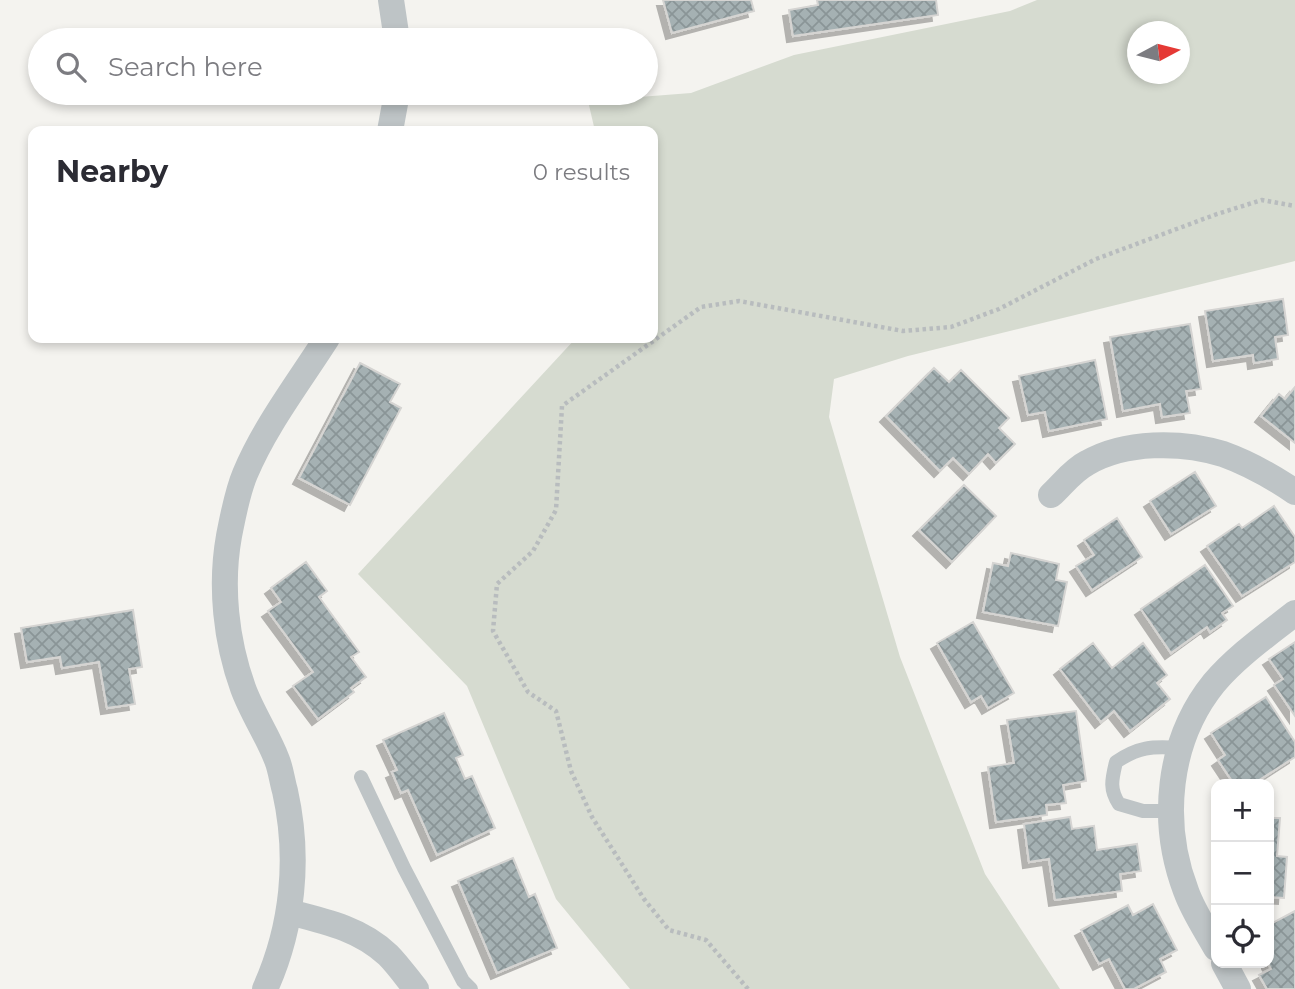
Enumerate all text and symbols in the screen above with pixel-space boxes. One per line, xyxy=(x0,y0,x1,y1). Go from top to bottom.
north arrow xyxy=(1127,21,1190,84)
search box xyxy=(28,28,658,105)
icon: search xyxy=(52,48,90,86)
text: Search here xyxy=(108,51,263,83)
text: Nearby xyxy=(56,153,168,190)
text: 0 results xyxy=(533,158,630,186)
map controls xyxy=(1211,779,1274,968)
button: + xyxy=(1211,779,1274,842)
button: − xyxy=(1211,842,1274,905)
button: locate xyxy=(1211,905,1274,968)

